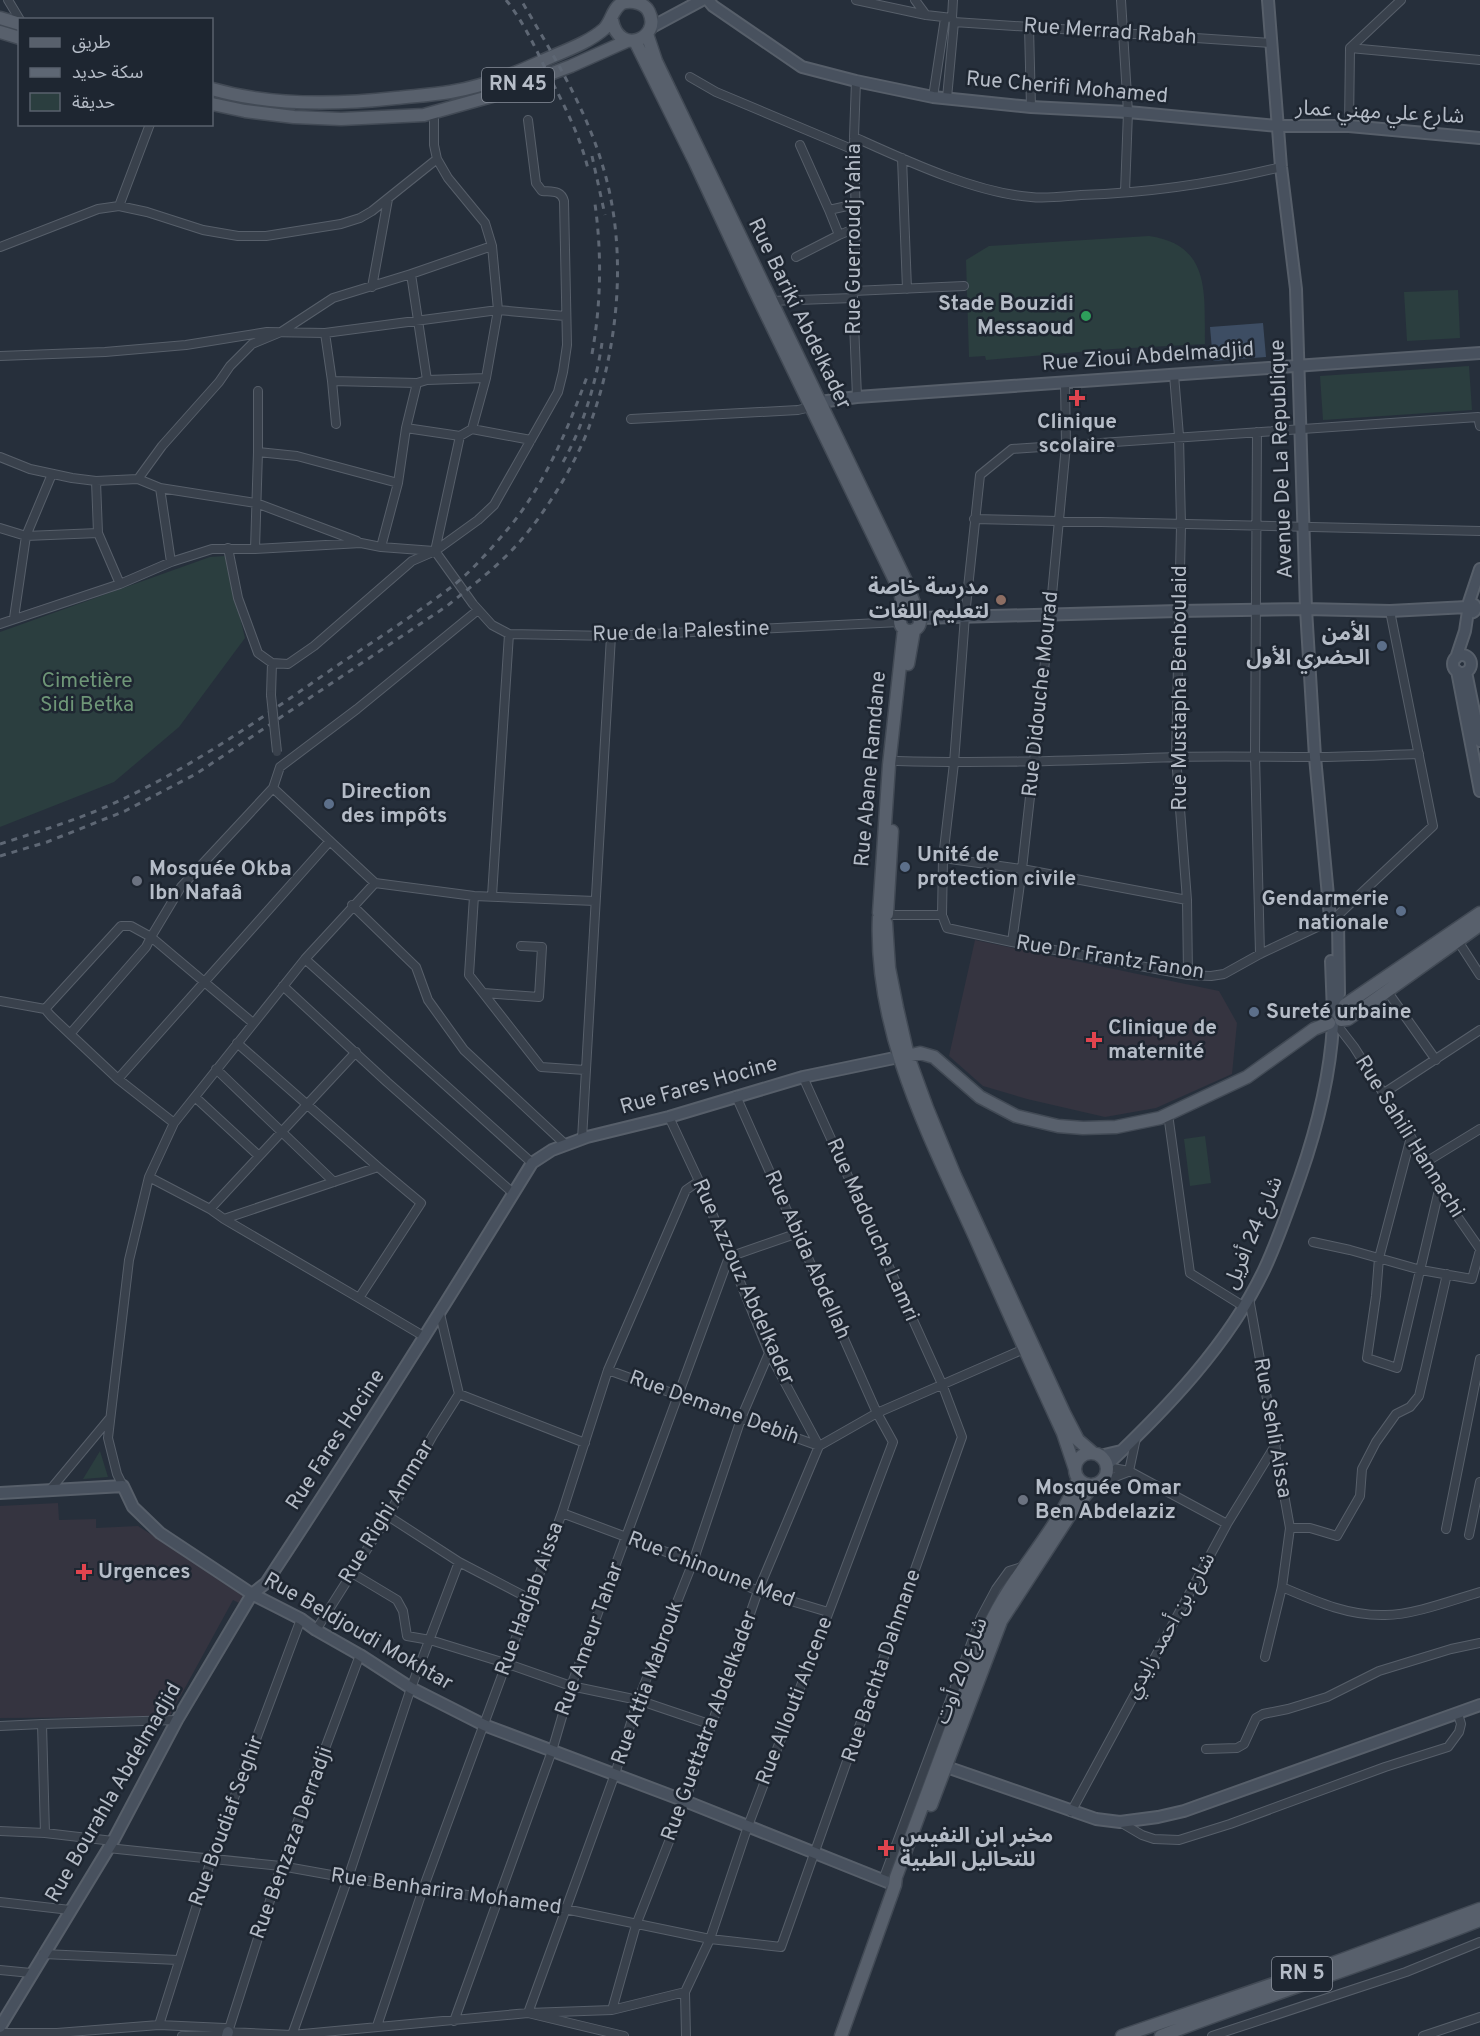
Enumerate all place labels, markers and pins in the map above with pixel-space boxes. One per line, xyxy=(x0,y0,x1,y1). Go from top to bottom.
place label: Stade Bouzidi Messaoud xyxy=(938,291,1074,342)
marker: Stade Bouzidi Messaoud xyxy=(1079,309,1093,323)
marker: Clinique scolaire xyxy=(1068,389,1086,407)
place label: Clinique scolaire xyxy=(1037,409,1117,460)
place label: مدرسة خاصة لتعليم اللغات xyxy=(868,575,989,626)
marker: مدرسة خاصة لتعليم اللغات xyxy=(994,593,1008,607)
place label: الأمن الحضري الأول xyxy=(1246,620,1370,673)
marker: الأمن الحضري الأول xyxy=(1375,639,1389,653)
place label: Direction des impôts xyxy=(341,779,447,830)
marker: Direction des impôts xyxy=(322,797,336,811)
place label: Unité de protection civile xyxy=(917,842,1076,893)
place label: Mosquée Okba Ibn Nafaâ xyxy=(149,856,292,907)
marker: Unité de protection civile xyxy=(898,860,912,874)
marker: Mosquée Okba Ibn Nafaâ xyxy=(130,874,144,888)
place label: Gendarmerie nationale xyxy=(1261,886,1389,937)
marker: Gendarmerie nationale xyxy=(1394,904,1408,918)
place label: Sureté urbaine xyxy=(1266,999,1411,1026)
marker: Sureté urbaine xyxy=(1247,1005,1261,1019)
place label: Clinique de maternité xyxy=(1108,1015,1217,1066)
marker: Clinique de maternité xyxy=(1085,1031,1103,1049)
place label: Mosquée Omar Ben Abdelaziz xyxy=(1035,1475,1181,1526)
marker: Mosquée Omar Ben Abdelaziz xyxy=(1016,1493,1030,1507)
place label: Urgences xyxy=(98,1559,191,1586)
marker: Urgences xyxy=(75,1563,93,1581)
place label: مخبر ابن النفيس للتحاليل الطبية xyxy=(900,1823,1053,1874)
marker: مخبر ابن النفيس للتحاليل الطبية xyxy=(877,1839,895,1857)

